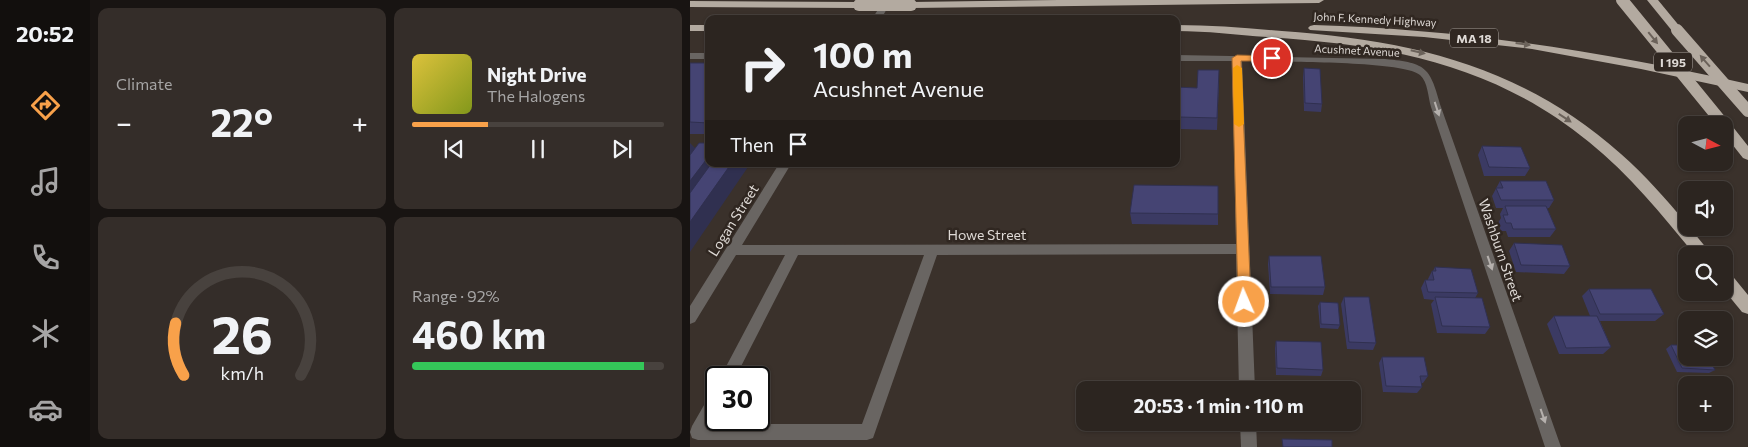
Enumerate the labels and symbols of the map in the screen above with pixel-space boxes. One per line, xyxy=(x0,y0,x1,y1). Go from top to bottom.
street label: John F. Kennedy Highway xyxy=(1313,9,1437,30)
road number: MA 18 xyxy=(1450,28,1498,48)
one-way arrow xyxy=(1647,31,1658,44)
pin xyxy=(1251,37,1293,79)
street label: Acushnet Avenue xyxy=(1314,41,1400,59)
one-way arrow xyxy=(1516,41,1532,49)
one-way arrow xyxy=(1410,48,1425,56)
road number: I 195 xyxy=(1654,52,1692,72)
one-way arrow xyxy=(1699,55,1710,68)
one-way arrow xyxy=(1433,102,1441,117)
one-way arrow xyxy=(1559,114,1572,123)
north arrow xyxy=(1678,116,1732,171)
street label: Logan Street xyxy=(704,181,762,259)
street label: Washburn Street xyxy=(1476,197,1527,304)
street label: Howe Street xyxy=(947,226,1027,243)
one-way arrow xyxy=(1486,255,1494,270)
position arrow xyxy=(1217,275,1269,327)
speed limit sign: 30 xyxy=(705,366,770,431)
one-way arrow xyxy=(1539,409,1547,424)

